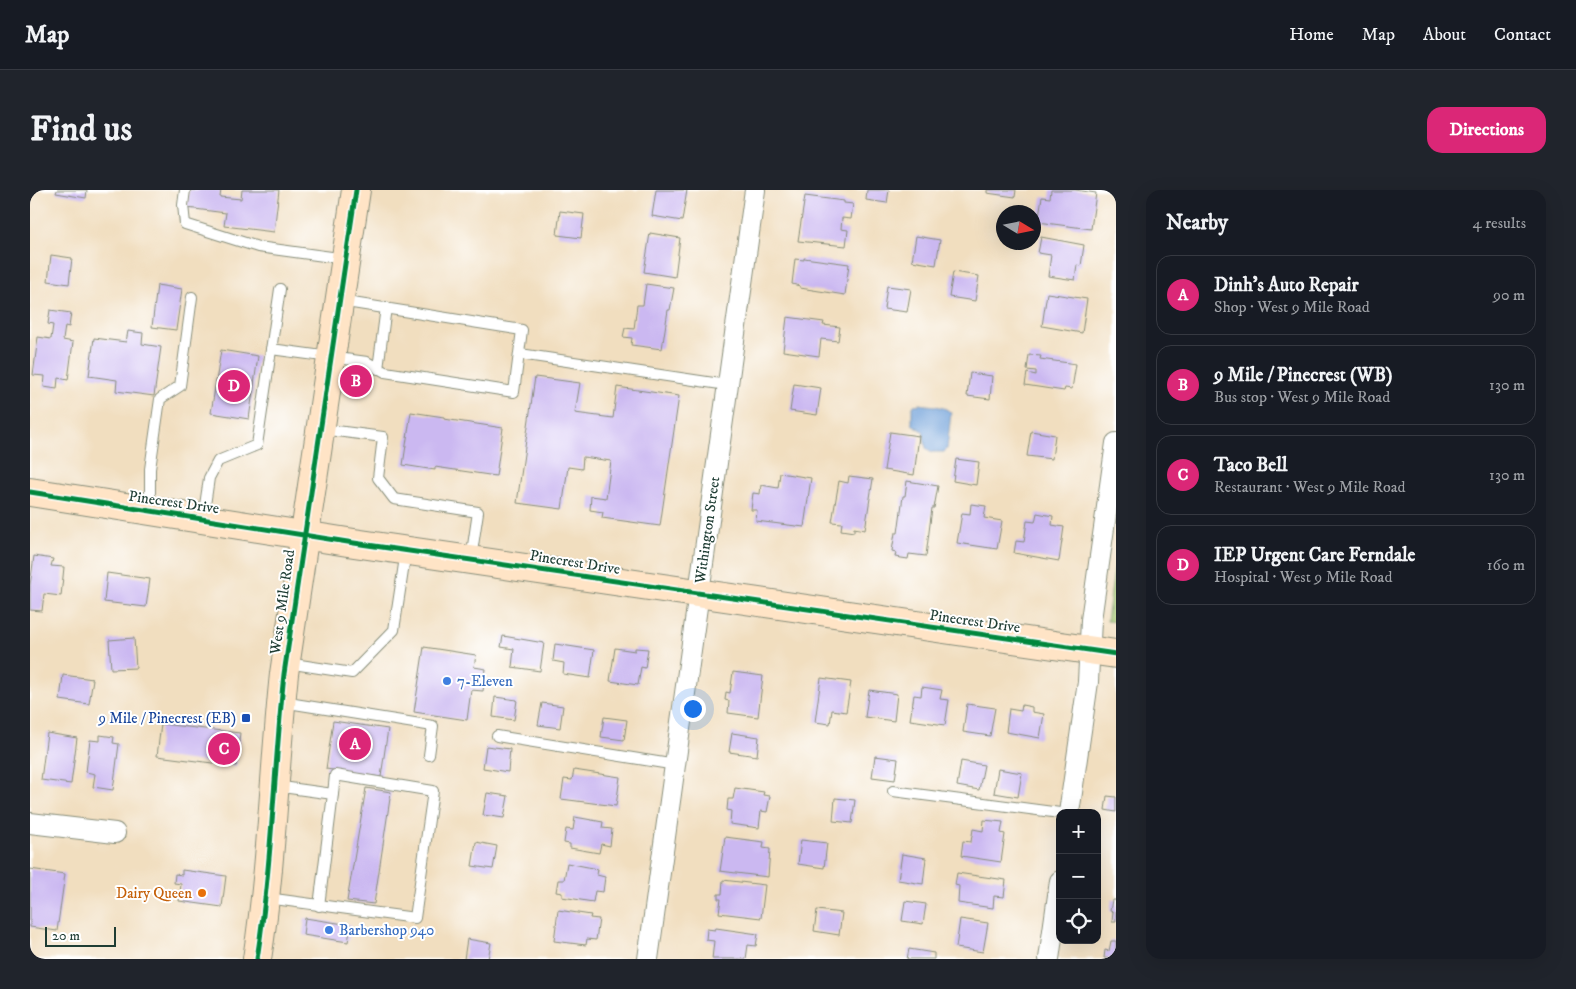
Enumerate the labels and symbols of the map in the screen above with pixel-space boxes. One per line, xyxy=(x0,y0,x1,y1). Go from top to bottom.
north arrow xyxy=(996,205,1041,250)
pin: B xyxy=(340,362,372,400)
pin: D xyxy=(218,367,250,405)
street label: Withington Street xyxy=(690,475,724,586)
street label: Pinecrest Drive xyxy=(127,487,220,518)
street label: Pinecrest Drive xyxy=(528,546,621,579)
street label: West 9 Mile Road xyxy=(266,548,299,657)
street label: Pinecrest Drive xyxy=(928,606,1021,637)
place label: 7-Eleven xyxy=(457,672,513,691)
marker: 7-Eleven xyxy=(441,675,453,687)
your location xyxy=(680,696,706,722)
place label: 9 Mile / Pinecrest (EB) xyxy=(97,709,236,728)
marker: 9 Mile / Pinecrest (EB) xyxy=(240,712,252,724)
pin: A xyxy=(339,725,371,763)
pin: C xyxy=(208,730,240,768)
place label: Dairy Queen xyxy=(116,884,192,903)
marker: Dairy Queen xyxy=(196,887,208,899)
place label: Barbershop 940 xyxy=(339,921,434,940)
scale bar xyxy=(45,924,116,947)
marker: Barbershop 940 xyxy=(323,924,335,936)

